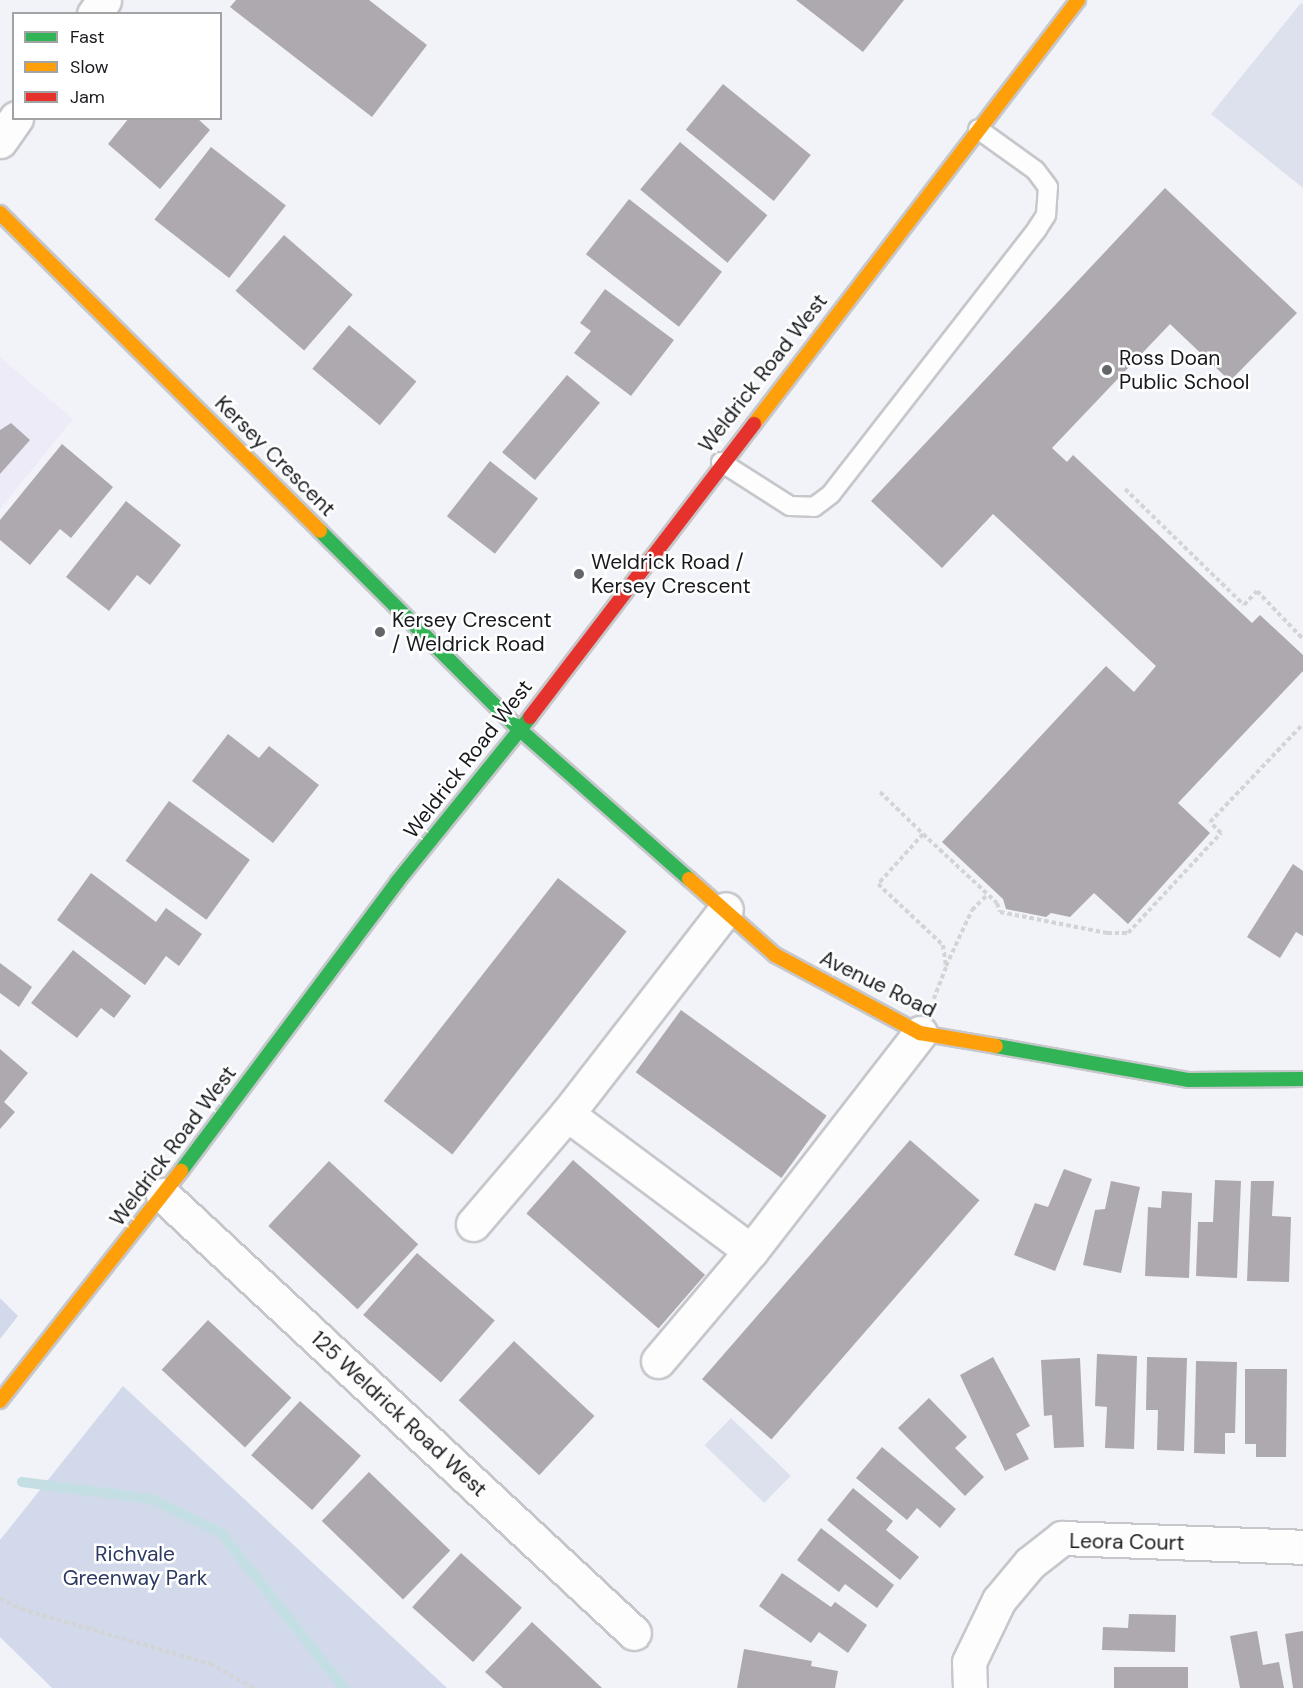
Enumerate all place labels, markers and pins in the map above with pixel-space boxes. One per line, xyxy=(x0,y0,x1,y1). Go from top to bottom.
place label: Ross Doan Public School xyxy=(1119,345,1250,395)
marker: Ross Doan Public School xyxy=(1100,363,1114,377)
place label: Weldrick Road / Kersey Crescent xyxy=(591,549,751,599)
marker: Weldrick Road / Kersey Crescent xyxy=(572,567,586,581)
place label: Kersey Crescent / Weldrick Road xyxy=(392,607,552,657)
marker: Kersey Crescent / Weldrick Road xyxy=(373,625,387,639)

